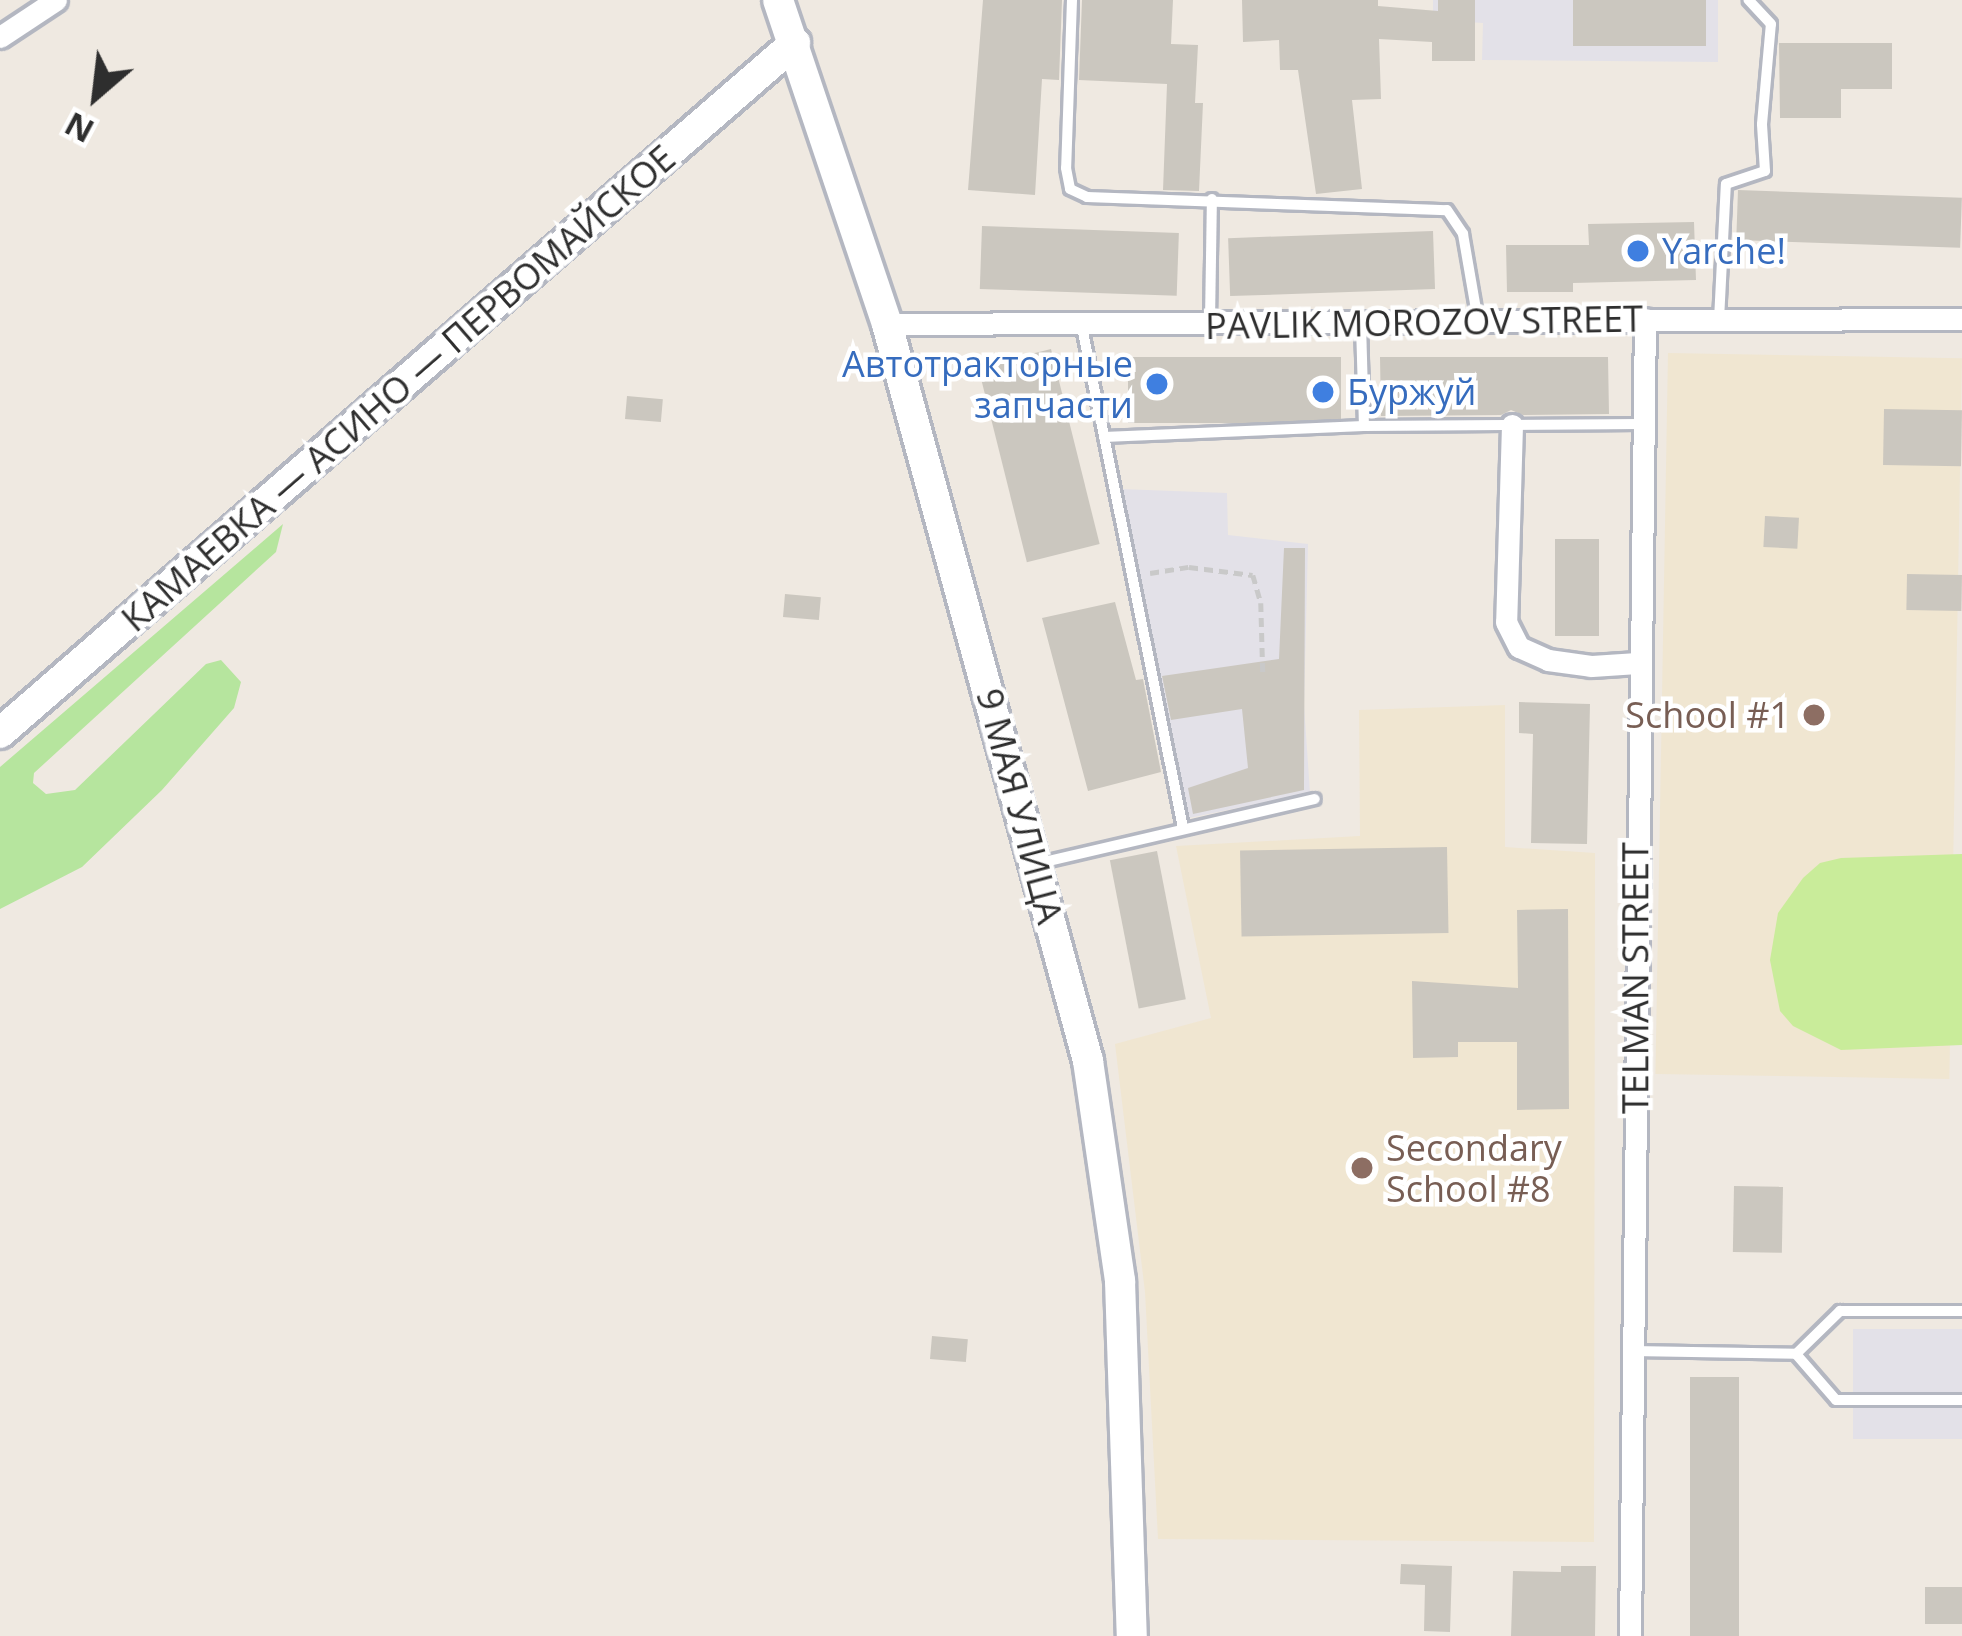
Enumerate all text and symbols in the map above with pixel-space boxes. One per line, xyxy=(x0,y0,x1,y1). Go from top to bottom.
north arrow xyxy=(36,36,156,156)
text: N xyxy=(56,102,101,154)
street label: КАМАЕВКА — АСИНО — ПЕРВОМАЙСКОЕ xyxy=(113,136,683,640)
place label: Yarche! xyxy=(1662,229,1786,273)
marker: Yarche! xyxy=(1625,238,1651,264)
street label: PAVLIK MOROZOV STREET xyxy=(1205,297,1643,347)
place label: Автотракторные запчасти xyxy=(842,341,1133,426)
place label: Буржуй xyxy=(1347,370,1476,414)
marker: Автотракторные запчасти xyxy=(1144,371,1170,397)
marker: Буржуй xyxy=(1310,379,1336,405)
street label: 9 МАЯ УЛИЦА xyxy=(968,684,1072,928)
place label: School #1 xyxy=(1625,693,1790,737)
marker: School #1 xyxy=(1801,702,1827,728)
street label: TELMAN STREET xyxy=(1613,842,1657,1114)
place label: Secondary School #8 xyxy=(1386,1125,1562,1210)
marker: Secondary School #8 xyxy=(1349,1155,1375,1181)

